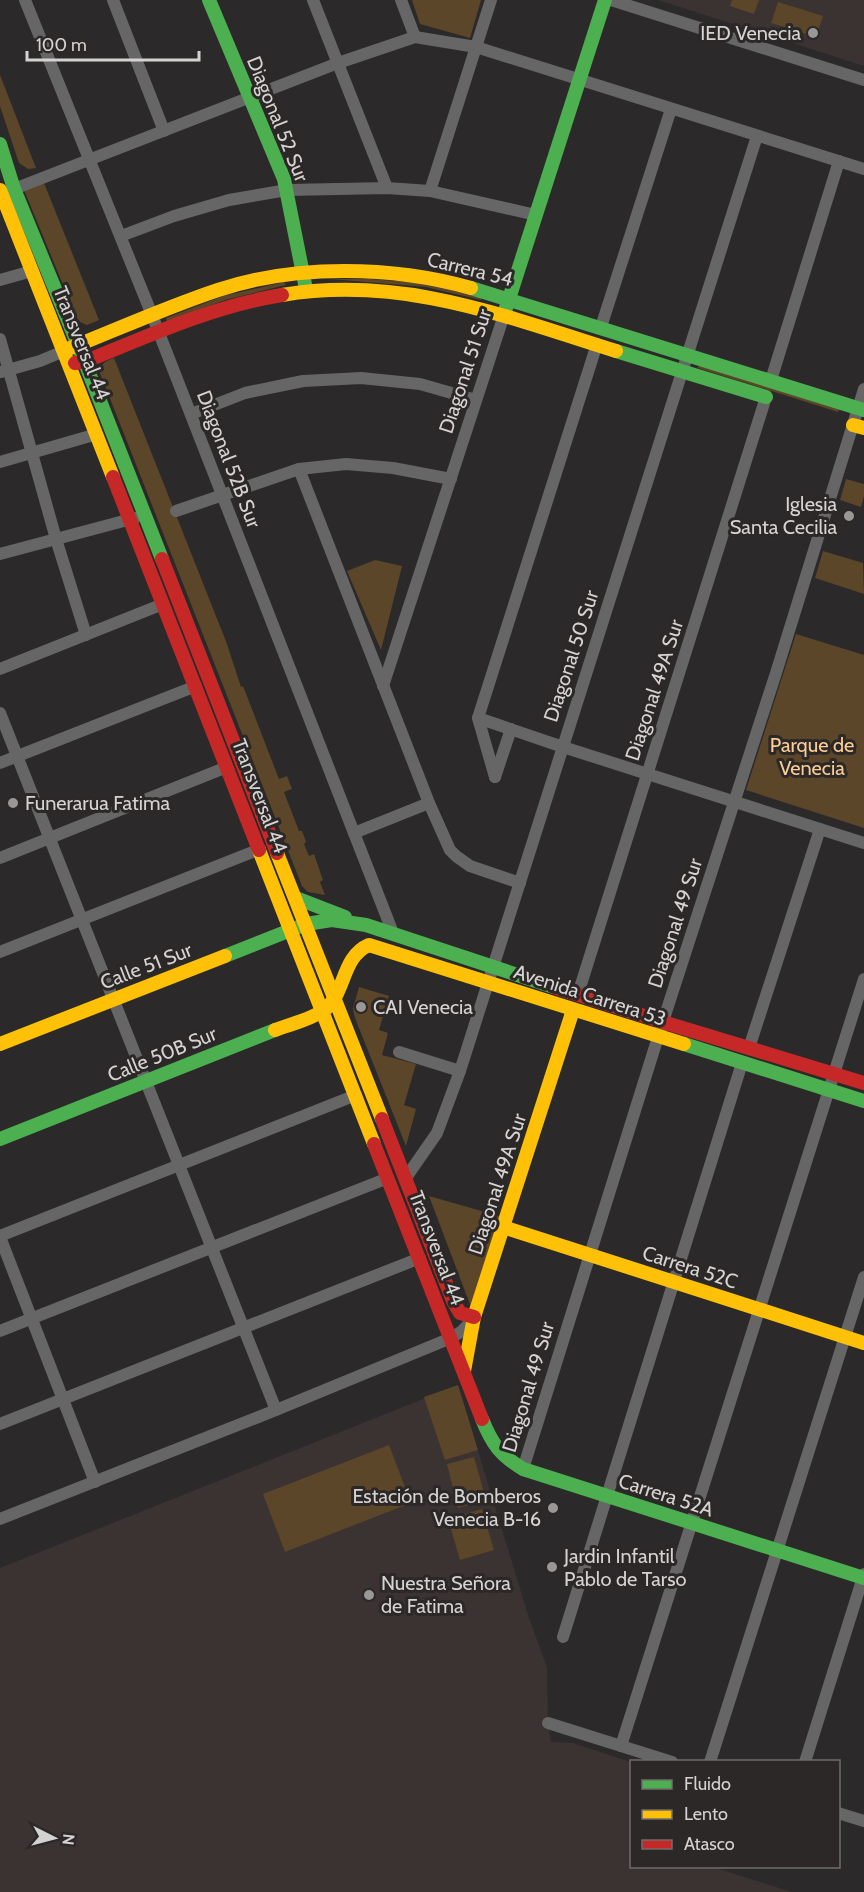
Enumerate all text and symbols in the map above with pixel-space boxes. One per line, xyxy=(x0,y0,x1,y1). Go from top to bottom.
place label: IED Venecia xyxy=(700,21,801,45)
scale bar xyxy=(27,24,200,62)
marker: IED Venecia xyxy=(806,26,820,40)
text: 100 m xyxy=(36,34,87,56)
street label: Diagonal 52 Sur xyxy=(242,53,314,186)
street label: Carrera 54 xyxy=(425,247,516,291)
street label: Transversal 44 xyxy=(48,283,116,404)
street label: Diagonal 51 Sur xyxy=(434,305,497,436)
street label: Diagonal 52B Sur xyxy=(192,387,266,532)
place label: Iglesia Santa Cecilia xyxy=(730,492,837,539)
marker: Iglesia Santa Cecilia xyxy=(842,509,856,523)
street label: Diagonal 50 Sur xyxy=(538,587,604,725)
street label: Diagonal 49A Sur xyxy=(620,616,688,764)
park label: Parque de Venecia xyxy=(770,733,854,780)
street label: Transversal 44 xyxy=(227,735,293,857)
place label: Funerarua Fatima xyxy=(25,791,170,815)
marker: Funerarua Fatima xyxy=(6,796,20,810)
street label: Diagonal 49 Sur xyxy=(643,854,707,991)
street label: Calle 51 Sur xyxy=(97,937,196,994)
street label: Avenida Carrera 53 xyxy=(511,959,669,1031)
place label: CAI Venecia xyxy=(373,995,473,1019)
marker: CAI Venecia xyxy=(354,1000,368,1014)
street label: Calle 50B Sur xyxy=(104,1021,221,1087)
street label: Diagonal 49A Sur xyxy=(463,1110,531,1258)
street label: Transversal 44 xyxy=(404,1187,470,1309)
street label: Carrera 52C xyxy=(639,1240,741,1294)
street label: Diagonal 49 Sur xyxy=(497,1318,559,1455)
street label: Carrera 52A xyxy=(615,1468,717,1522)
place label: Estación de Bomberos Venecia B-16 xyxy=(352,1484,541,1531)
marker: Estación de Bomberos Venecia B-16 xyxy=(546,1501,560,1515)
place label: Jardin Infantil Pablo de Tarso xyxy=(563,1544,686,1591)
marker: Jardin Infantil Pablo de Tarso xyxy=(545,1560,559,1574)
place label: Nuestra Señora de Fatima xyxy=(381,1571,511,1618)
marker: Nuestra Señora de Fatima xyxy=(362,1588,376,1602)
legend xyxy=(630,1760,840,1868)
text: Fluido xyxy=(684,1773,731,1795)
text: Lento xyxy=(684,1803,728,1825)
north arrow xyxy=(24,1808,84,1868)
text: N xyxy=(58,1833,78,1846)
text: Atasco xyxy=(684,1833,735,1855)

